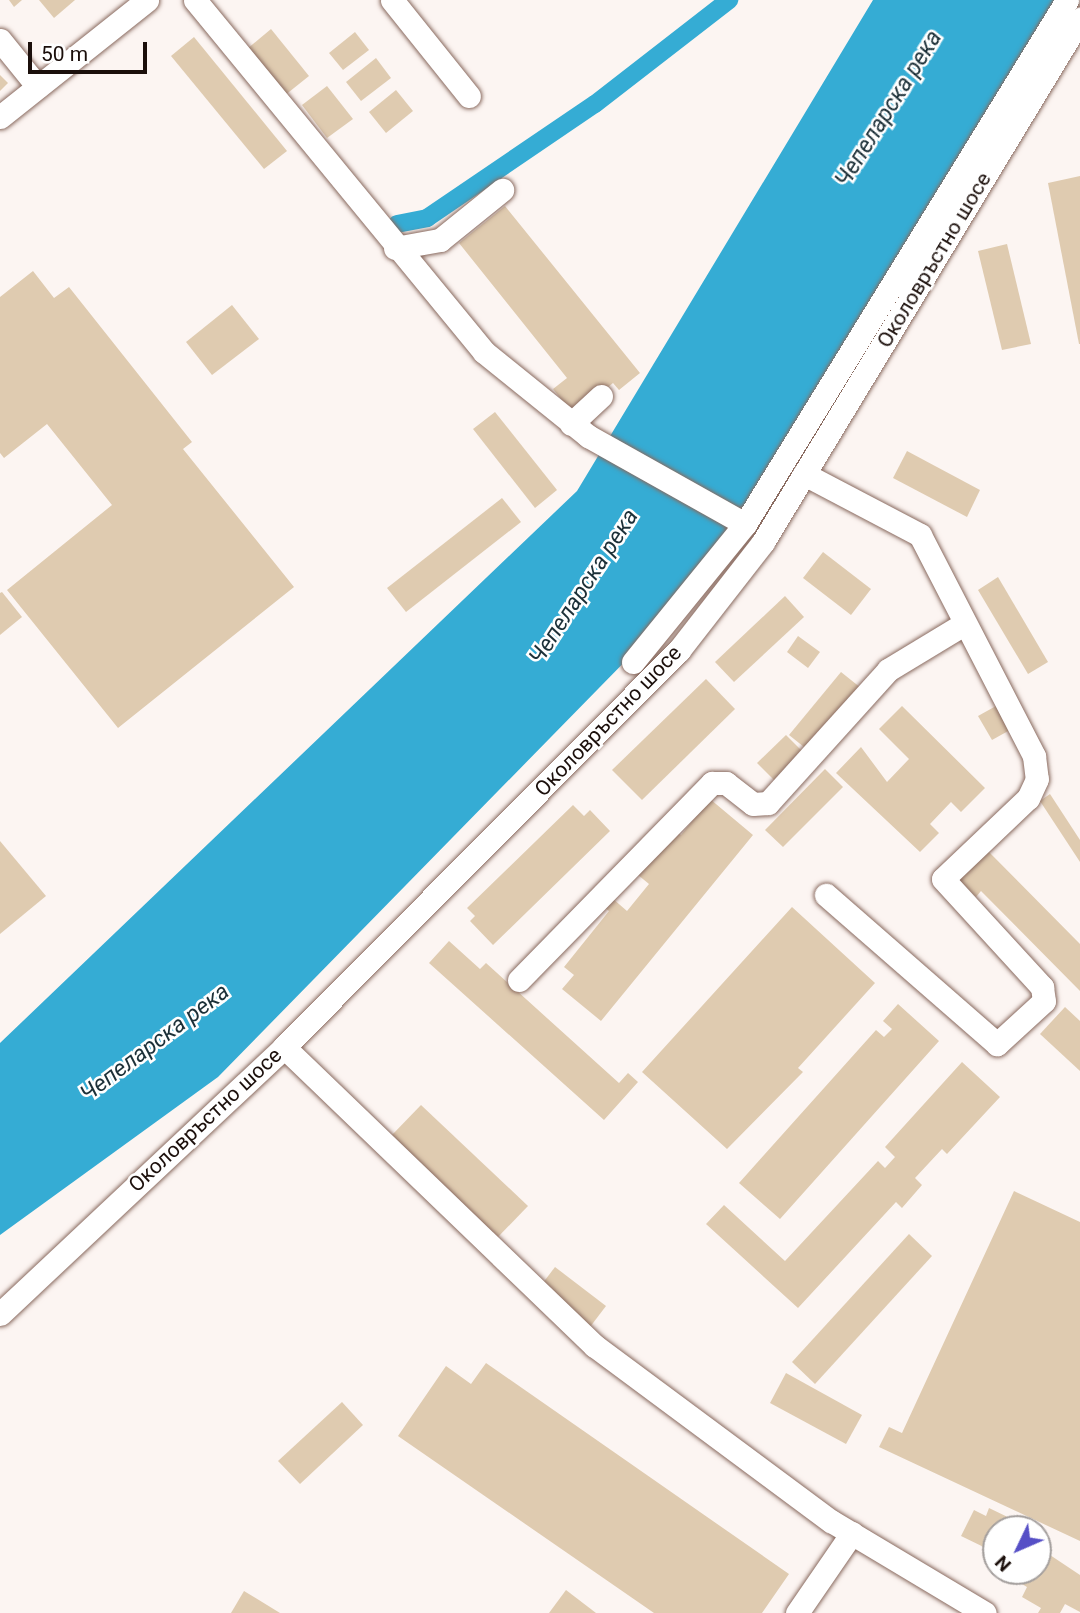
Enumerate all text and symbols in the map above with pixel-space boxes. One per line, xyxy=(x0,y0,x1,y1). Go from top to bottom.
water label: Чепеларска река xyxy=(830,26,948,192)
scale bar xyxy=(32,28,150,72)
text: 50 m xyxy=(41,42,88,66)
street label: Околовръстно шосе xyxy=(872,168,996,352)
water label: Чепеларска река xyxy=(524,504,644,670)
street label: Околовръстно шосе xyxy=(530,640,686,802)
water label: Чепеларска река xyxy=(75,978,235,1108)
street label: Околовръстно шосе xyxy=(123,1043,287,1197)
north arrow xyxy=(982,1515,1052,1585)
text: N xyxy=(990,1551,1016,1576)

